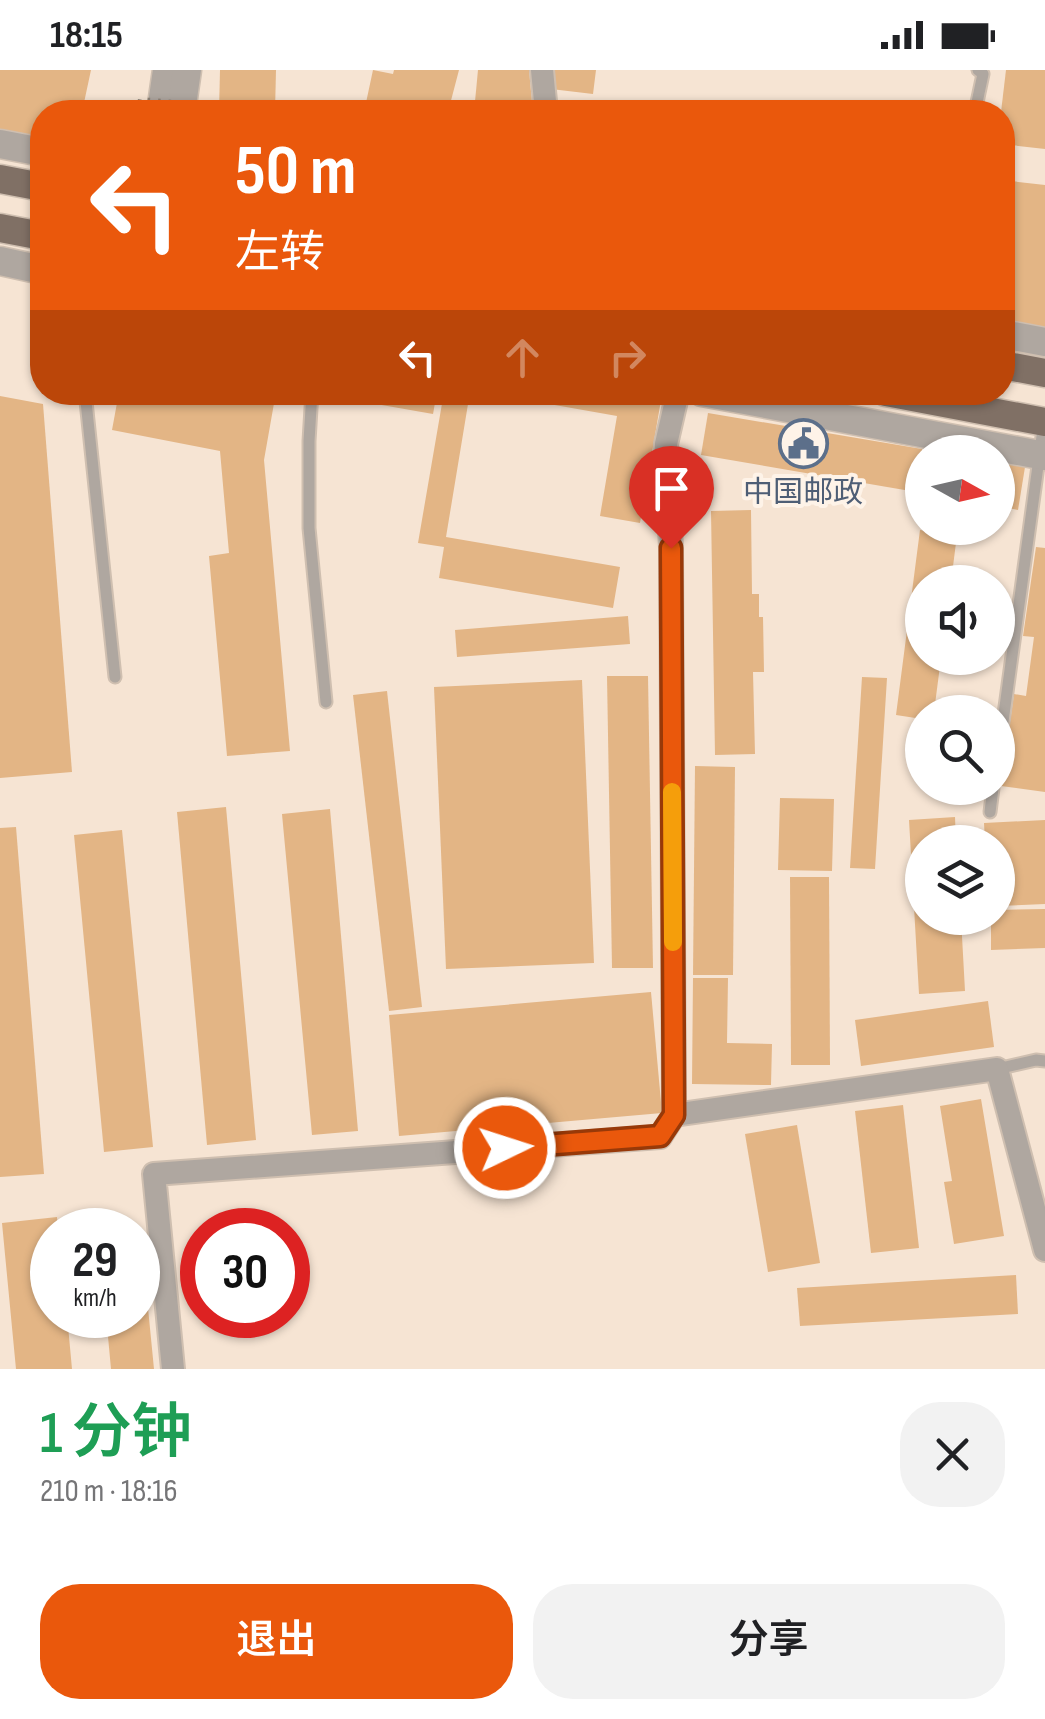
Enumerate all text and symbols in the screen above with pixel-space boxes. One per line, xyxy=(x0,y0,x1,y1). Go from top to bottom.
text: 18:15 xyxy=(50,13,123,58)
text: 50 m xyxy=(235,130,356,214)
icon: left xyxy=(70,140,200,270)
text: 左转 xyxy=(235,226,325,281)
icon: left xyxy=(390,330,445,385)
icon: ahead xyxy=(495,330,550,385)
icon: right xyxy=(600,330,655,385)
public building icon: 中国邮政 xyxy=(777,417,829,469)
north arrow xyxy=(905,435,1015,545)
map controls xyxy=(905,435,1015,935)
pin xyxy=(629,446,714,549)
icon: arrive xyxy=(644,461,699,516)
place label: 中国邮政 xyxy=(743,475,863,511)
button: sound xyxy=(905,565,1015,675)
button: search xyxy=(905,695,1015,805)
button: layers xyxy=(905,825,1015,935)
position arrow xyxy=(453,1096,557,1200)
speed limit sign: 30 xyxy=(180,1208,310,1338)
text: 29 xyxy=(72,1231,118,1291)
text: km/h xyxy=(73,1283,117,1314)
text: 1 分钟 xyxy=(40,1398,192,1470)
button: close xyxy=(900,1402,1005,1507)
text: 210 m · 18:16 xyxy=(40,1472,177,1511)
button: 退出 xyxy=(40,1584,513,1699)
button: 分享 xyxy=(533,1584,1005,1699)

